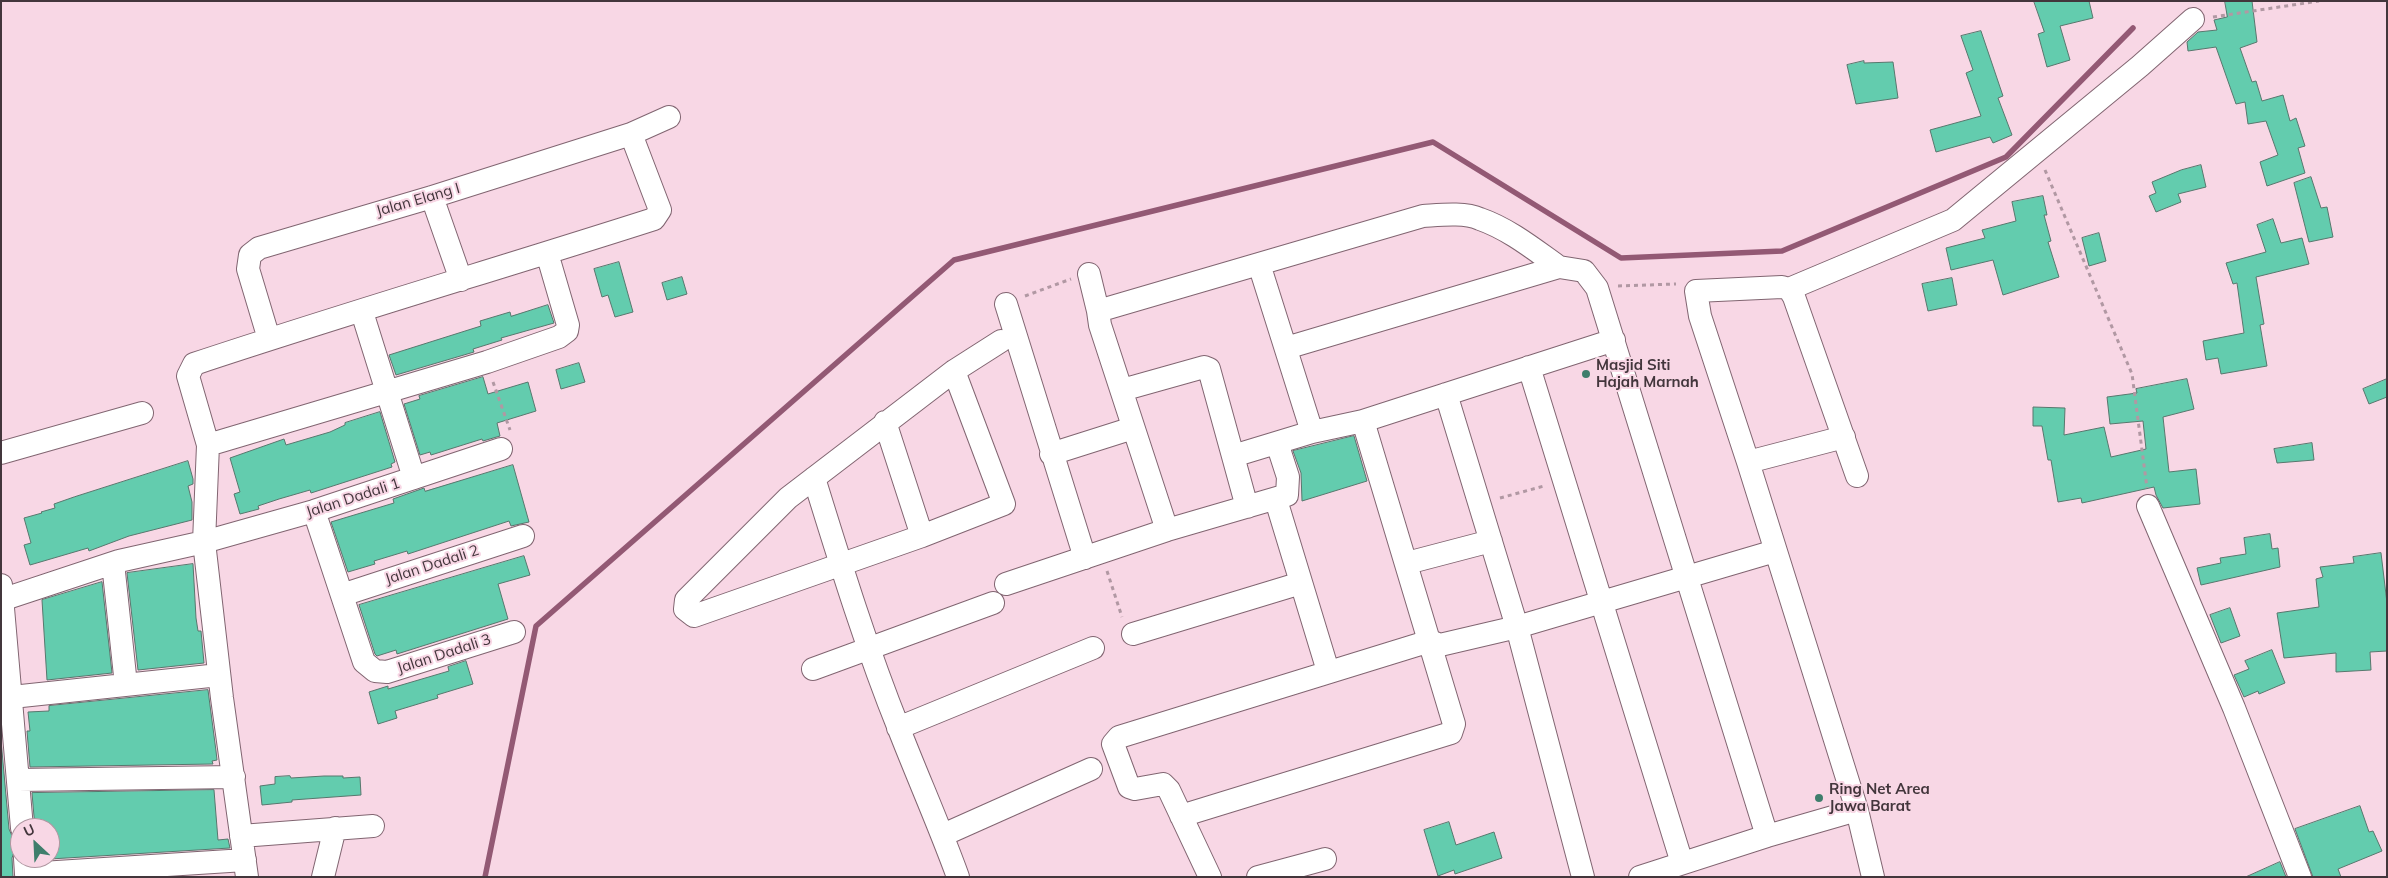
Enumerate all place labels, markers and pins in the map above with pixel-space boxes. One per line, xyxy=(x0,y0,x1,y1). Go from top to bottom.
place label: Masjid Siti Hajah Marnah xyxy=(1596,356,1699,391)
marker: Masjid Siti Hajah Marnah xyxy=(1580,368,1592,380)
place label: Ring Net Area Jawa Barat xyxy=(1829,780,1930,815)
marker: Ring Net Area Jawa Barat xyxy=(1813,792,1825,804)

